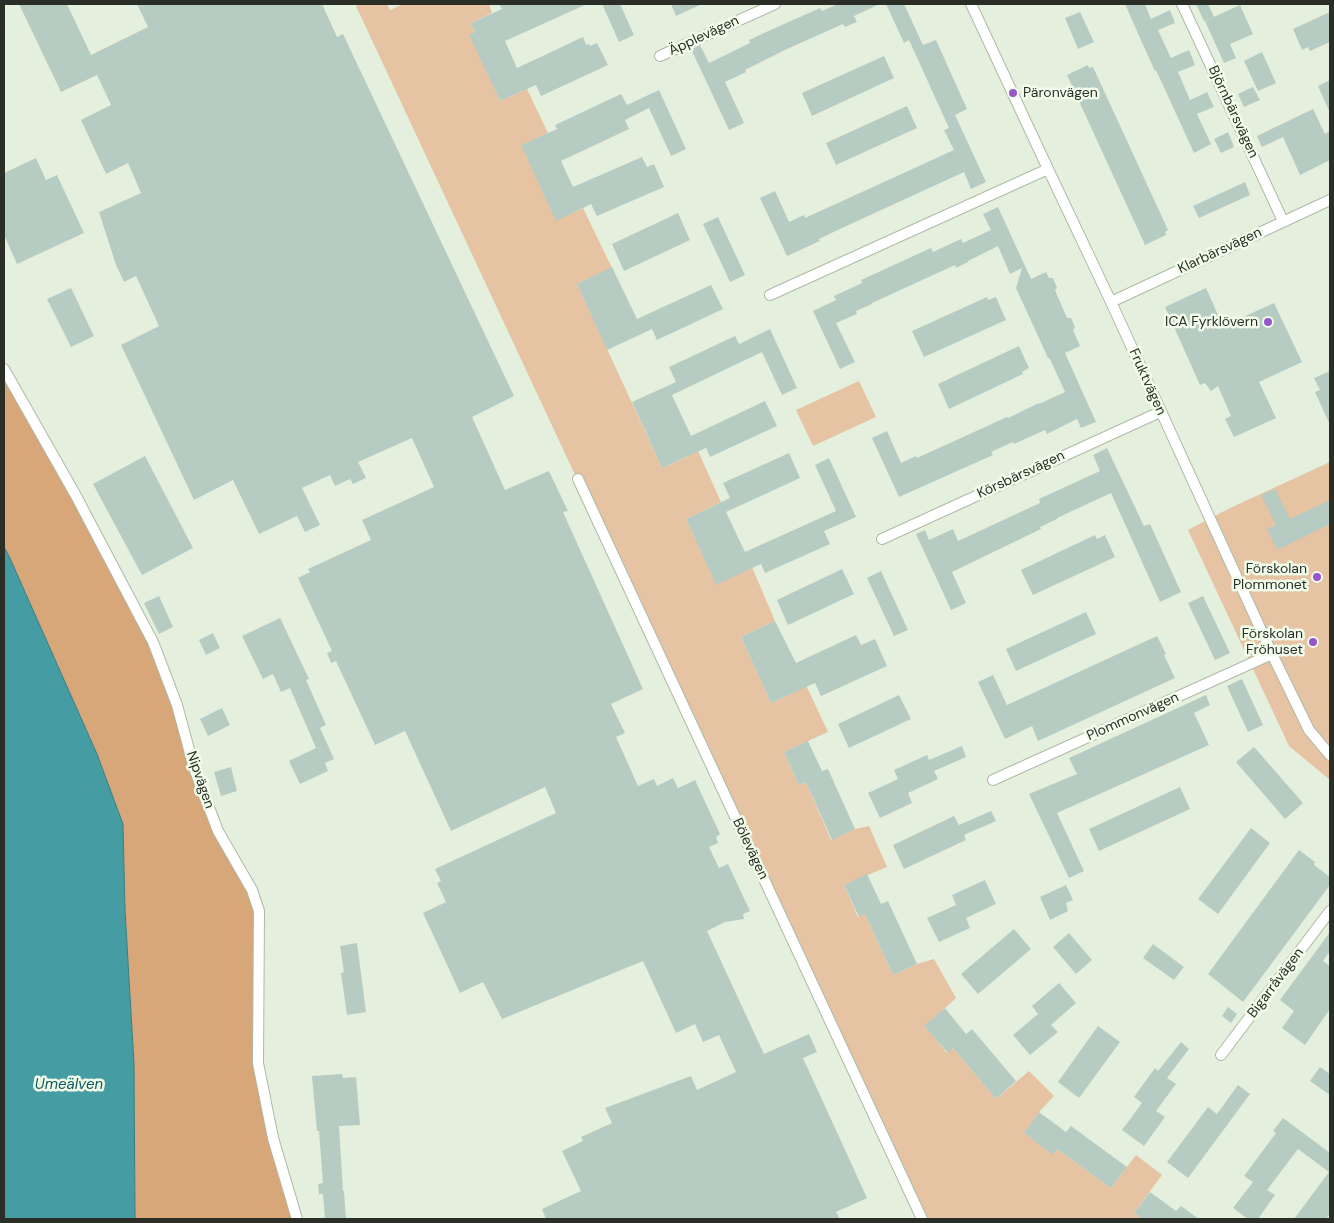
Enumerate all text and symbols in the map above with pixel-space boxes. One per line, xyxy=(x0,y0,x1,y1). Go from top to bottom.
street label: Äpplevägen xyxy=(666,12,742,60)
street label: Björnbärsvägen xyxy=(1204,63,1262,161)
place label: Päronvägen xyxy=(1023,85,1098,101)
marker: Päronvägen xyxy=(1007,87,1019,99)
street label: Klarbärsvägen xyxy=(1175,224,1265,278)
place label: ICA Fyrklövern xyxy=(1165,314,1258,330)
marker: ICA Fyrklövern xyxy=(1262,316,1274,328)
street label: Fruktvägen xyxy=(1125,346,1169,418)
street label: Körsbärsvägen xyxy=(975,447,1067,503)
place label: Förskolan Plommonet xyxy=(1233,561,1307,594)
marker: Förskolan Plommonet xyxy=(1311,571,1323,583)
place label: Förskolan Fröhuset xyxy=(1242,626,1303,658)
marker: Förskolan Fröhuset xyxy=(1307,636,1319,648)
street label: Plommonvägen xyxy=(1084,689,1182,745)
street label: Nipvägen xyxy=(182,749,218,811)
street label: Bölevägen xyxy=(729,816,771,882)
street label: Bigarråvägen xyxy=(1244,945,1308,1021)
water label: Umeälven xyxy=(35,1076,103,1094)

